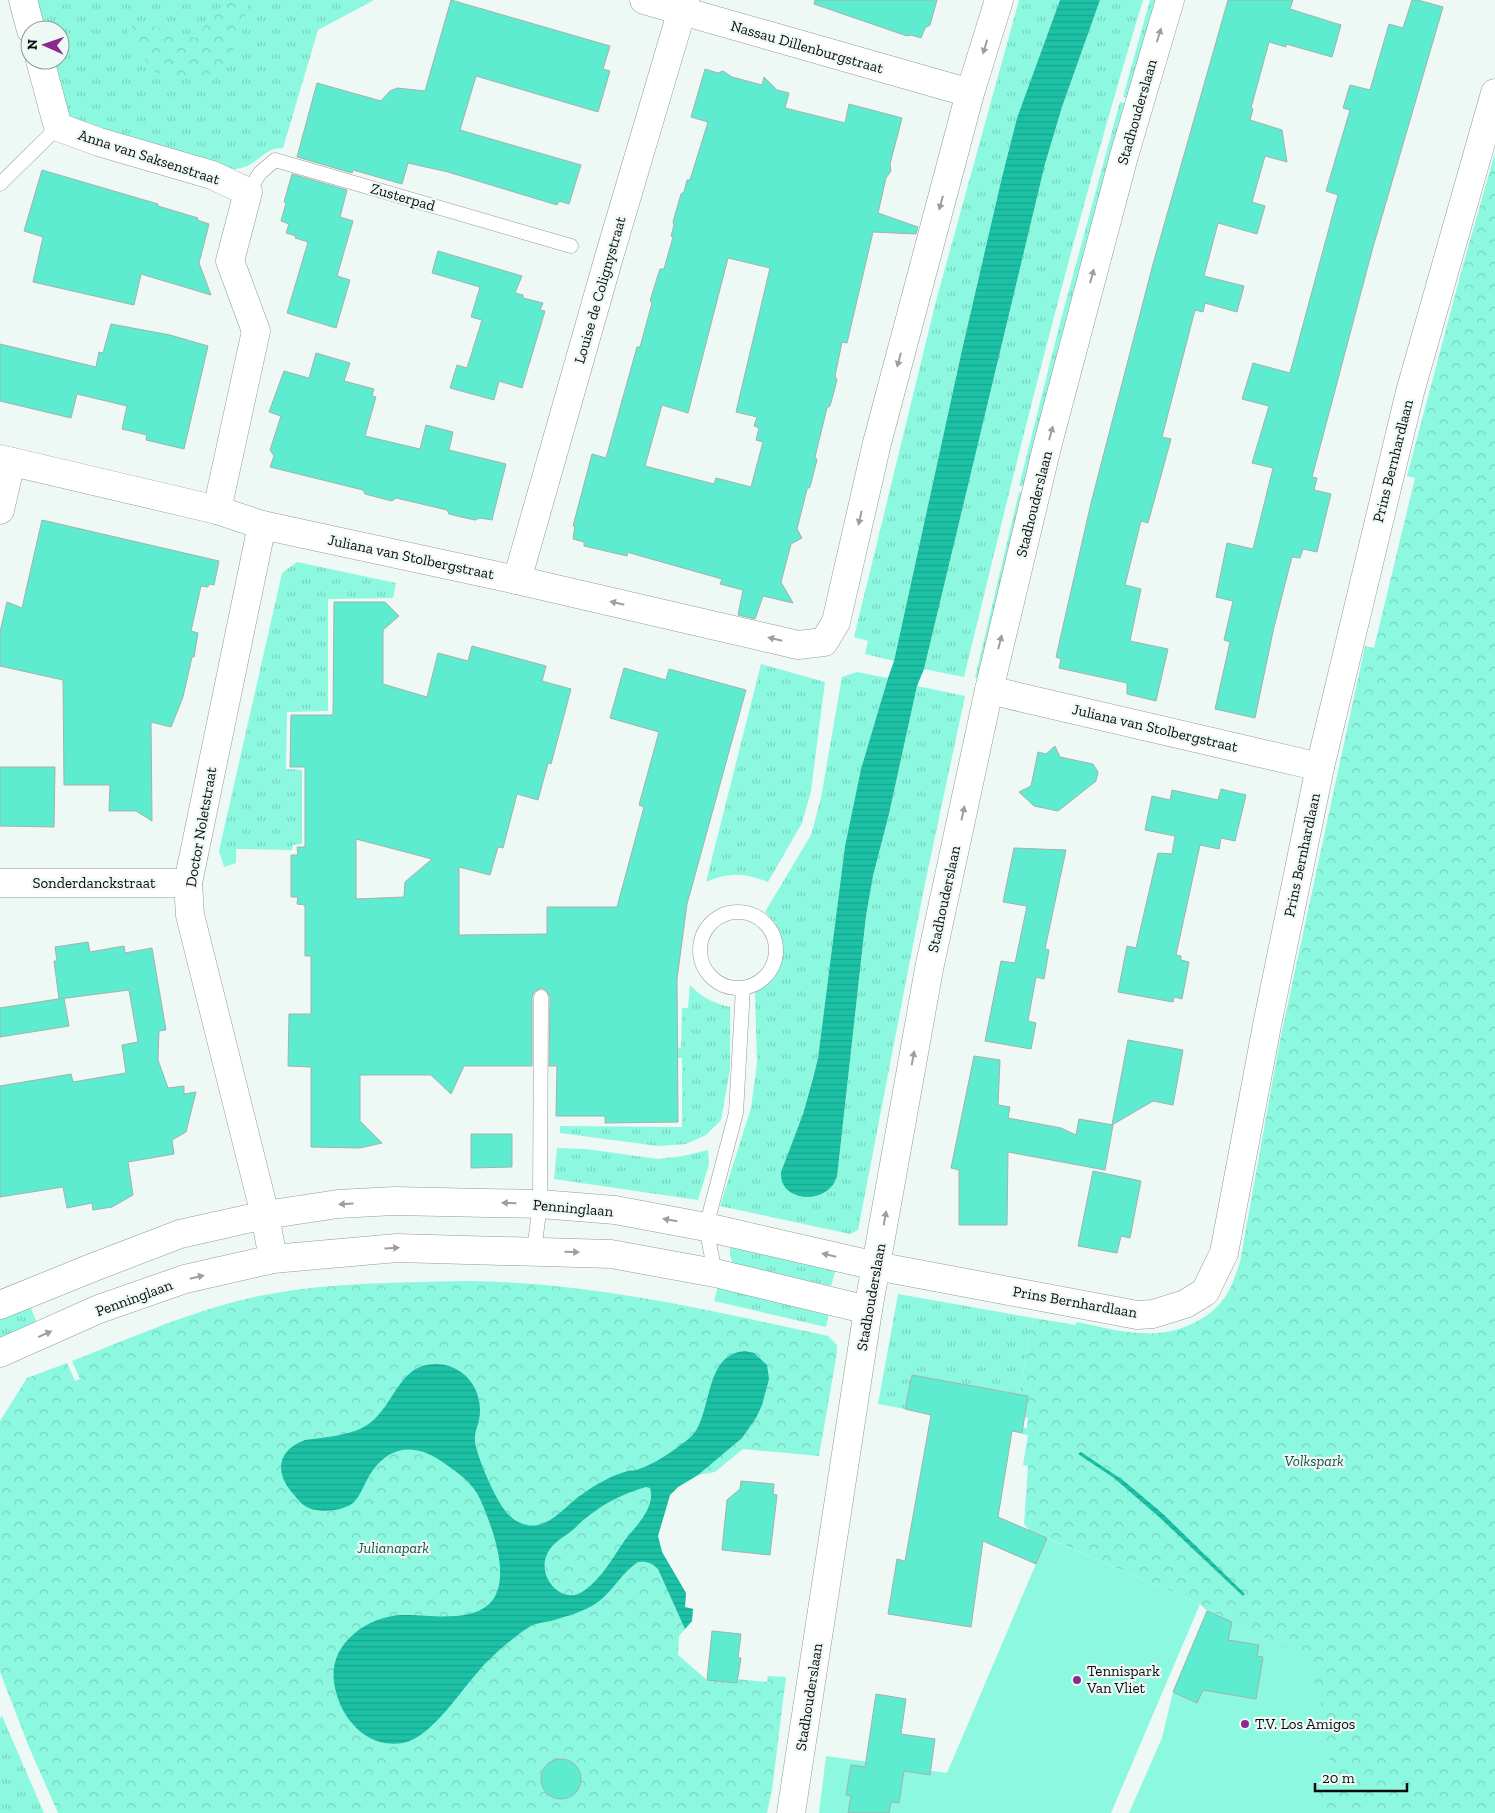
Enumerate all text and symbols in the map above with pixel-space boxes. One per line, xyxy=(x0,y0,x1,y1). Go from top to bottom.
street label: Nassau Dillenburgstraat xyxy=(729,17,886,78)
north arrow xyxy=(20,20,70,70)
one-way arrow xyxy=(1156,28,1164,43)
text: N xyxy=(24,39,41,50)
one-way arrow xyxy=(980,39,988,54)
street label: Stadhouderslaan xyxy=(1113,57,1161,167)
street label: Anna van Saksenstraat xyxy=(76,126,222,189)
street label: Zusterpad xyxy=(369,179,438,215)
one-way arrow xyxy=(937,196,945,211)
street label: Louise de Colignystraat xyxy=(570,214,630,366)
one-way arrow xyxy=(1088,269,1096,284)
one-way arrow xyxy=(895,353,903,368)
street label: Prins Bernhardlaan xyxy=(1369,397,1417,524)
one-way arrow xyxy=(1047,426,1055,441)
street label: Stadhouderslaan xyxy=(1012,449,1056,559)
one-way arrow xyxy=(856,510,864,525)
street label: Juliana van Stolbergstraat xyxy=(326,531,496,584)
one-way arrow xyxy=(610,599,625,607)
one-way arrow xyxy=(767,635,783,643)
one-way arrow xyxy=(996,635,1004,650)
street label: Juliana van Stolbergstraat xyxy=(1070,700,1240,756)
street label: Doctor Noletstraat xyxy=(182,765,220,888)
street label: Prins Bernhardlaan xyxy=(1280,791,1324,918)
one-way arrow xyxy=(959,805,967,821)
street label: Stadhouderslaan xyxy=(924,844,964,954)
street label: Sonderdanckstraat xyxy=(32,874,156,892)
one-way arrow xyxy=(910,1050,918,1066)
street label: Penninglaan xyxy=(532,1196,614,1221)
one-way arrow xyxy=(500,1199,516,1207)
one-way arrow xyxy=(338,1200,354,1208)
one-way arrow xyxy=(881,1210,889,1226)
one-way arrow xyxy=(662,1216,678,1224)
street label: Stadhouderslaan xyxy=(853,1241,889,1352)
one-way arrow xyxy=(384,1244,400,1252)
one-way arrow xyxy=(564,1249,580,1257)
one-way arrow xyxy=(821,1251,836,1259)
one-way arrow xyxy=(189,1273,204,1281)
street label: Penninglaan xyxy=(93,1276,175,1320)
street label: Prins Bernhardlaan xyxy=(1011,1282,1139,1322)
one-way arrow xyxy=(38,1329,52,1337)
park label: Volkspark xyxy=(1284,1452,1344,1470)
park label: Julianapark xyxy=(356,1539,429,1557)
street label: Stadhouderslaan xyxy=(792,1641,826,1752)
place label: Tennispark Van Vliet xyxy=(1086,1662,1160,1697)
marker: Tennispark Van Vliet xyxy=(1071,1674,1083,1686)
place label: T.V. Los Amigos xyxy=(1255,1715,1355,1733)
marker: T.V. Los Amigos xyxy=(1239,1718,1251,1730)
scale bar xyxy=(1315,1760,1408,1792)
text: 20 m xyxy=(1322,1769,1355,1787)

